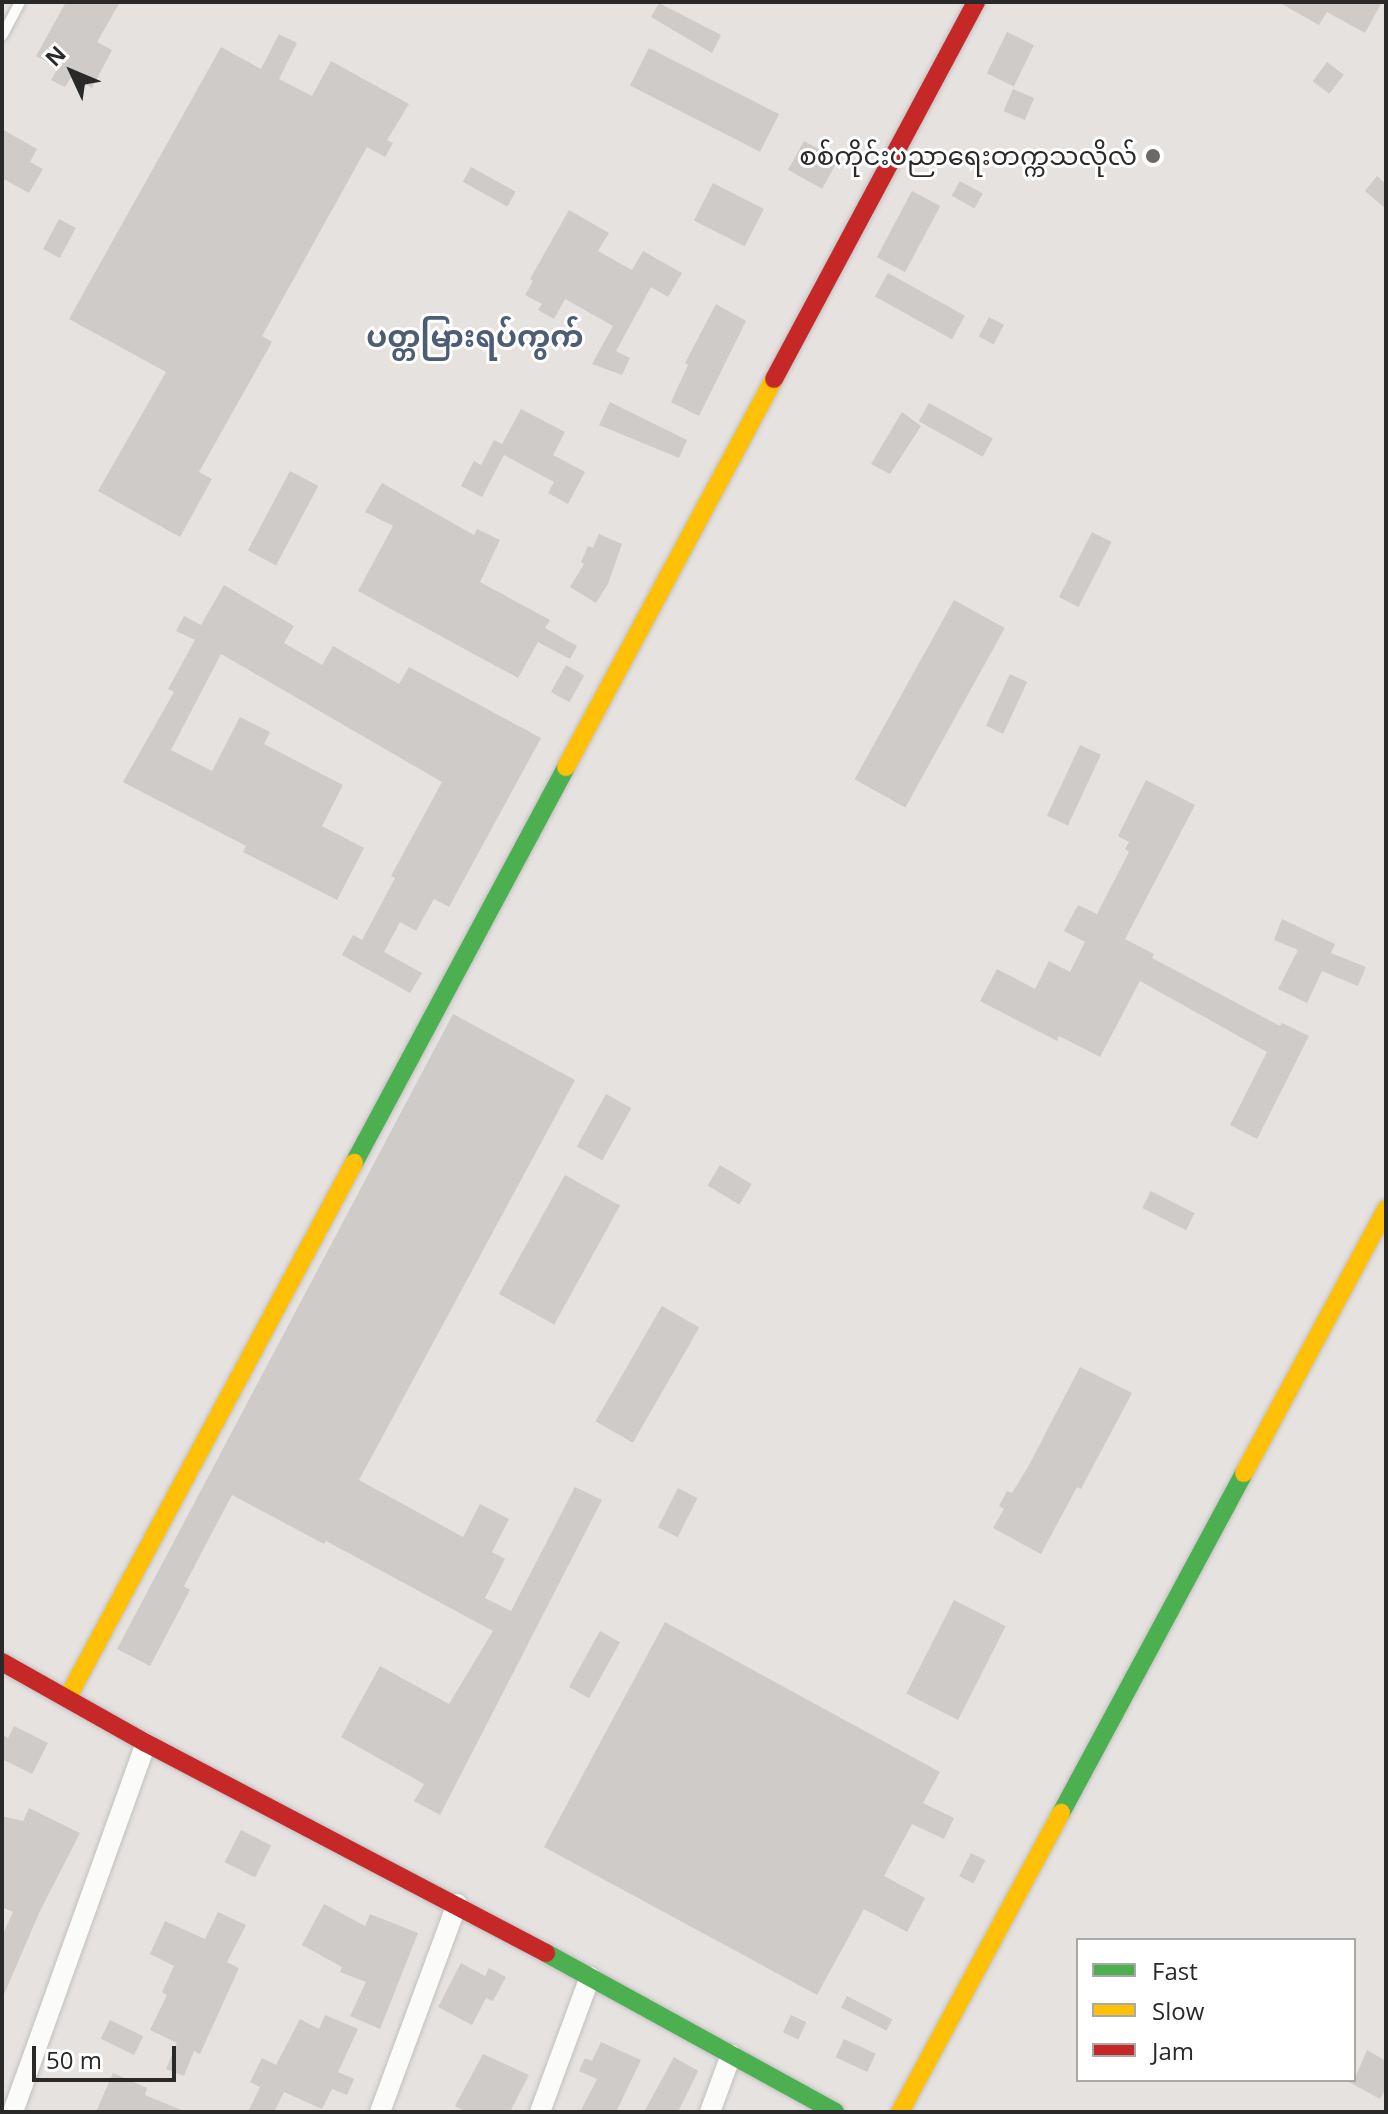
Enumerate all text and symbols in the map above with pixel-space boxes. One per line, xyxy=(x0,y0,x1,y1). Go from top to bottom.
north arrow xyxy=(32,32,112,112)
text: N xyxy=(38,38,72,72)
place label: စစ်ကိုင်းပညာရေးတက္ကသလိုလ် xyxy=(799,140,1137,172)
marker: စစ်ကိုင်းပညာရေးတက္ကသလိုလ် xyxy=(1144,147,1162,165)
district label: ပတ္တမြားရပ်ကွက် xyxy=(366,318,584,354)
legend xyxy=(1076,1938,1356,2082)
text: Fast xyxy=(1152,1954,1198,1987)
text: Slow xyxy=(1152,1994,1204,2027)
scale bar xyxy=(36,2030,180,2080)
text: Jam xyxy=(1152,2034,1194,2067)
text: 50 m xyxy=(46,2043,102,2076)

